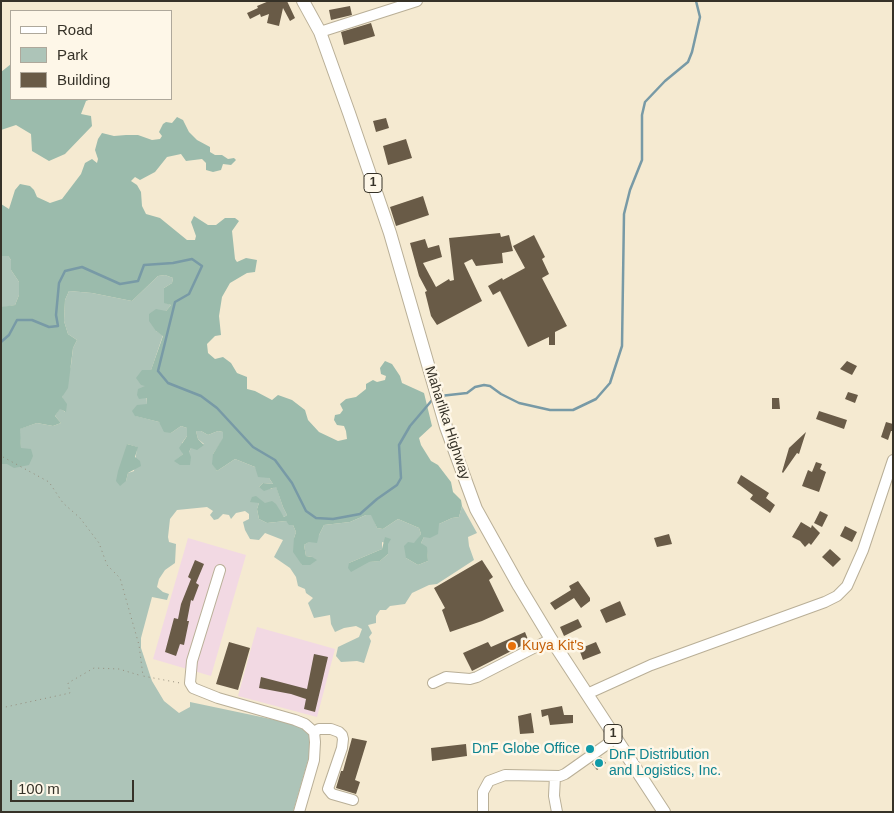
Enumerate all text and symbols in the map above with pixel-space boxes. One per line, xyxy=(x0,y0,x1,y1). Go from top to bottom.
legend xyxy=(10,10,172,100)
text: Road xyxy=(57,21,93,38)
text: Park xyxy=(57,46,88,63)
text: Building xyxy=(57,71,110,88)
road number: 1 xyxy=(364,174,382,192)
street label: Maharlika Highway xyxy=(421,364,473,482)
place label: Kuya Kit's xyxy=(522,638,584,654)
marker: Kuya Kit's xyxy=(506,640,518,652)
road number: 1 xyxy=(604,724,622,744)
place label: DnF Globe Office xyxy=(472,741,580,757)
marker: DnF Globe Office xyxy=(584,743,596,755)
place label: DnF Distribution and Logistics, Inc. xyxy=(609,747,721,780)
marker: DnF Distribution and Logistics, Inc. xyxy=(593,757,605,769)
scale bar xyxy=(12,770,136,802)
text: 100 m xyxy=(18,780,60,797)

